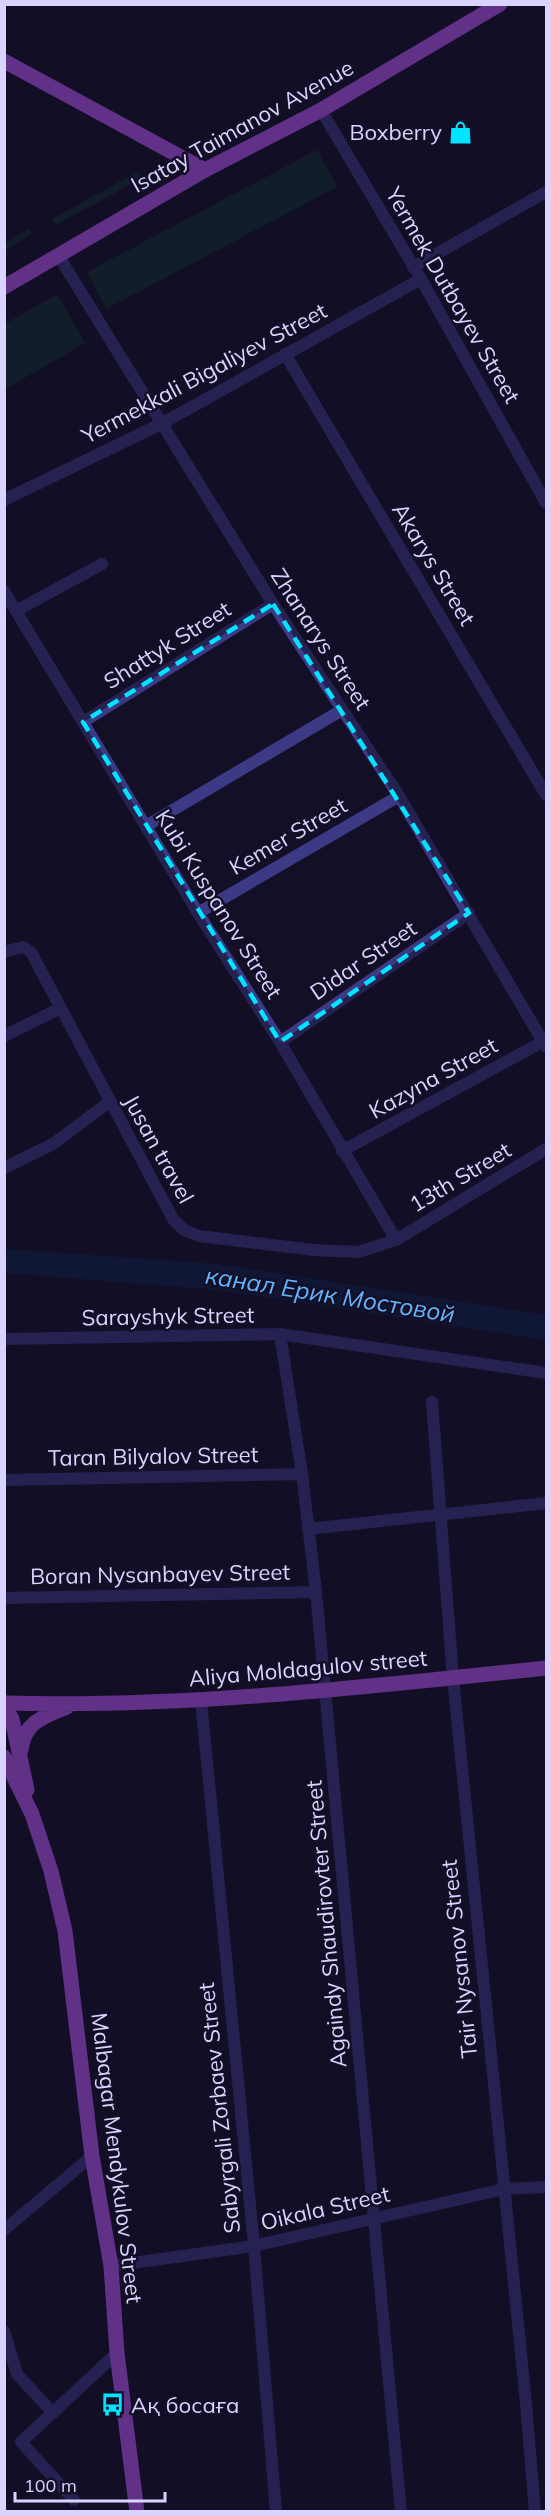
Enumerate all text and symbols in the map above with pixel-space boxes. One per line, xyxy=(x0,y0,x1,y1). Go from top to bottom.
street label: Isatay Taimanov Avenue xyxy=(126,53,358,199)
place label: Boxberry xyxy=(349,118,442,146)
shop icon: Boxberry xyxy=(447,119,473,145)
street label: Yermek Dutbayev Street xyxy=(379,181,526,408)
street label: Yermekkali Bigaliyev Street xyxy=(76,296,332,450)
street label: Akarys Street xyxy=(386,498,482,631)
street label: Zhanarys Street xyxy=(265,563,377,715)
street label: Shattyk Street xyxy=(98,595,236,695)
street label: Kemer Street xyxy=(224,791,352,881)
street label: Kubi Kuspanov Street xyxy=(149,804,289,1004)
street label: Didar Street xyxy=(304,914,422,1006)
street label: Kazyna Street xyxy=(364,1031,502,1125)
street label: Jusan travel xyxy=(118,1090,200,1208)
street label: 13th Street xyxy=(404,1136,516,1218)
water label: канал Ерик Мостовой xyxy=(203,1259,457,1329)
street label: Sarayshyk Street xyxy=(81,1300,255,1332)
street label: Taran Bilyalov Street xyxy=(48,1440,259,1472)
street label: Boran Nysanbayev Street xyxy=(30,1558,291,1590)
street label: Aliya Moldagulov street xyxy=(188,1644,429,1692)
street label: Againdy Shaudirovter Street xyxy=(299,1779,353,2069)
street label: Tair Nysanov Street xyxy=(435,1858,483,2060)
street label: Sabyrgali Zorbaev Street xyxy=(192,1981,246,2235)
street label: Malbagar Mendykulov Street xyxy=(85,2011,149,2305)
street label: Oikala Street xyxy=(258,2179,393,2236)
place label: Ақ босаға xyxy=(131,2391,240,2419)
bus stop icon: Ақ босаға xyxy=(100,2392,126,2418)
scale bar xyxy=(15,2465,165,2503)
text: 100 m xyxy=(24,2474,77,2497)

